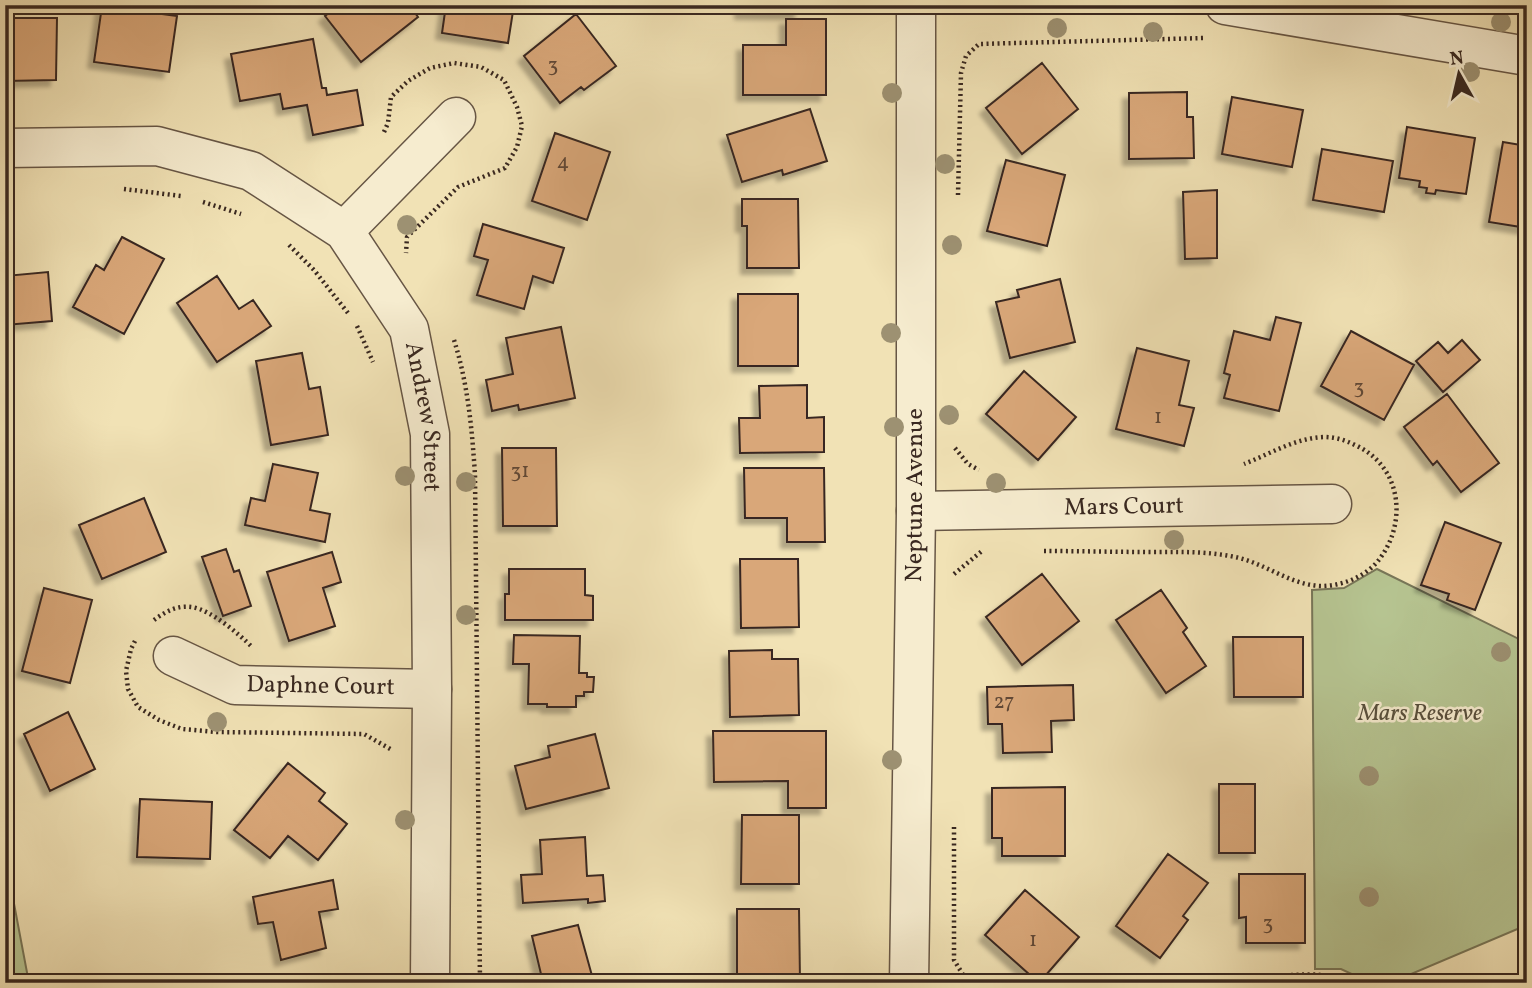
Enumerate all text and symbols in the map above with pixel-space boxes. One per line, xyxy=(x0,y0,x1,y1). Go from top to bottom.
north arrow xyxy=(1424,38,1494,108)
text: N xyxy=(1448,45,1466,73)
house number: 3 xyxy=(548,51,558,80)
house number: 4 xyxy=(557,148,569,177)
street label: Andrew Street xyxy=(395,339,447,492)
house number: 3 xyxy=(1354,373,1364,402)
house number: 1 xyxy=(1154,403,1162,432)
street label: Neptune Avenue xyxy=(898,408,933,582)
house number: 31 xyxy=(511,457,529,486)
street label: Mars Court xyxy=(1064,489,1184,526)
street label: Daphne Court xyxy=(246,668,395,705)
house number: 27 xyxy=(994,688,1014,717)
park label: Mars Reserve xyxy=(1357,697,1482,731)
house number: 3 xyxy=(1263,909,1273,938)
house number: 1 xyxy=(1029,926,1037,955)

